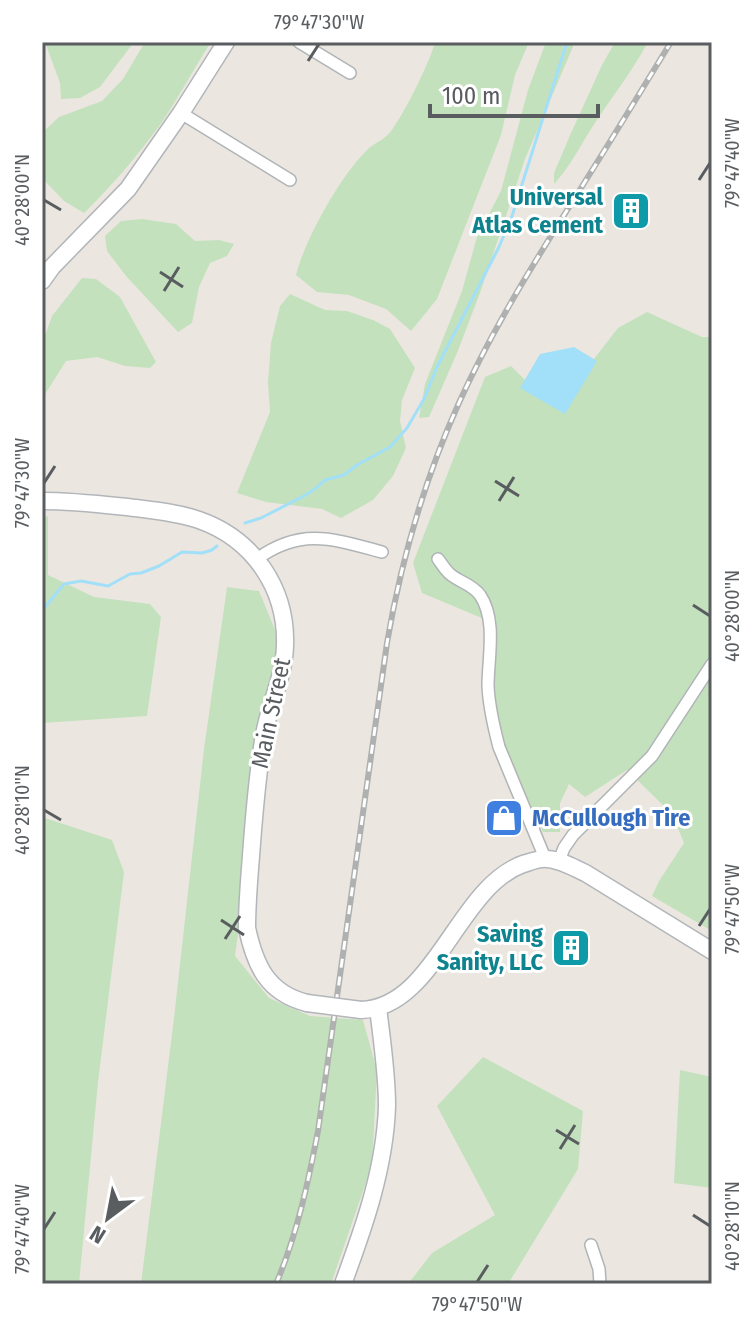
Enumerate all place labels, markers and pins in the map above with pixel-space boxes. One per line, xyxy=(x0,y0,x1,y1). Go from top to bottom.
place label: Universal Atlas Cement xyxy=(471,183,604,239)
building icon: Universal Atlas Cement xyxy=(610,190,652,232)
shop icon: McCullough Tire xyxy=(483,797,525,839)
place label: McCullough Tire xyxy=(532,804,690,832)
place label: Saving Sanity, LLC xyxy=(437,920,543,976)
building icon: Saving Sanity, LLC xyxy=(550,927,592,969)

